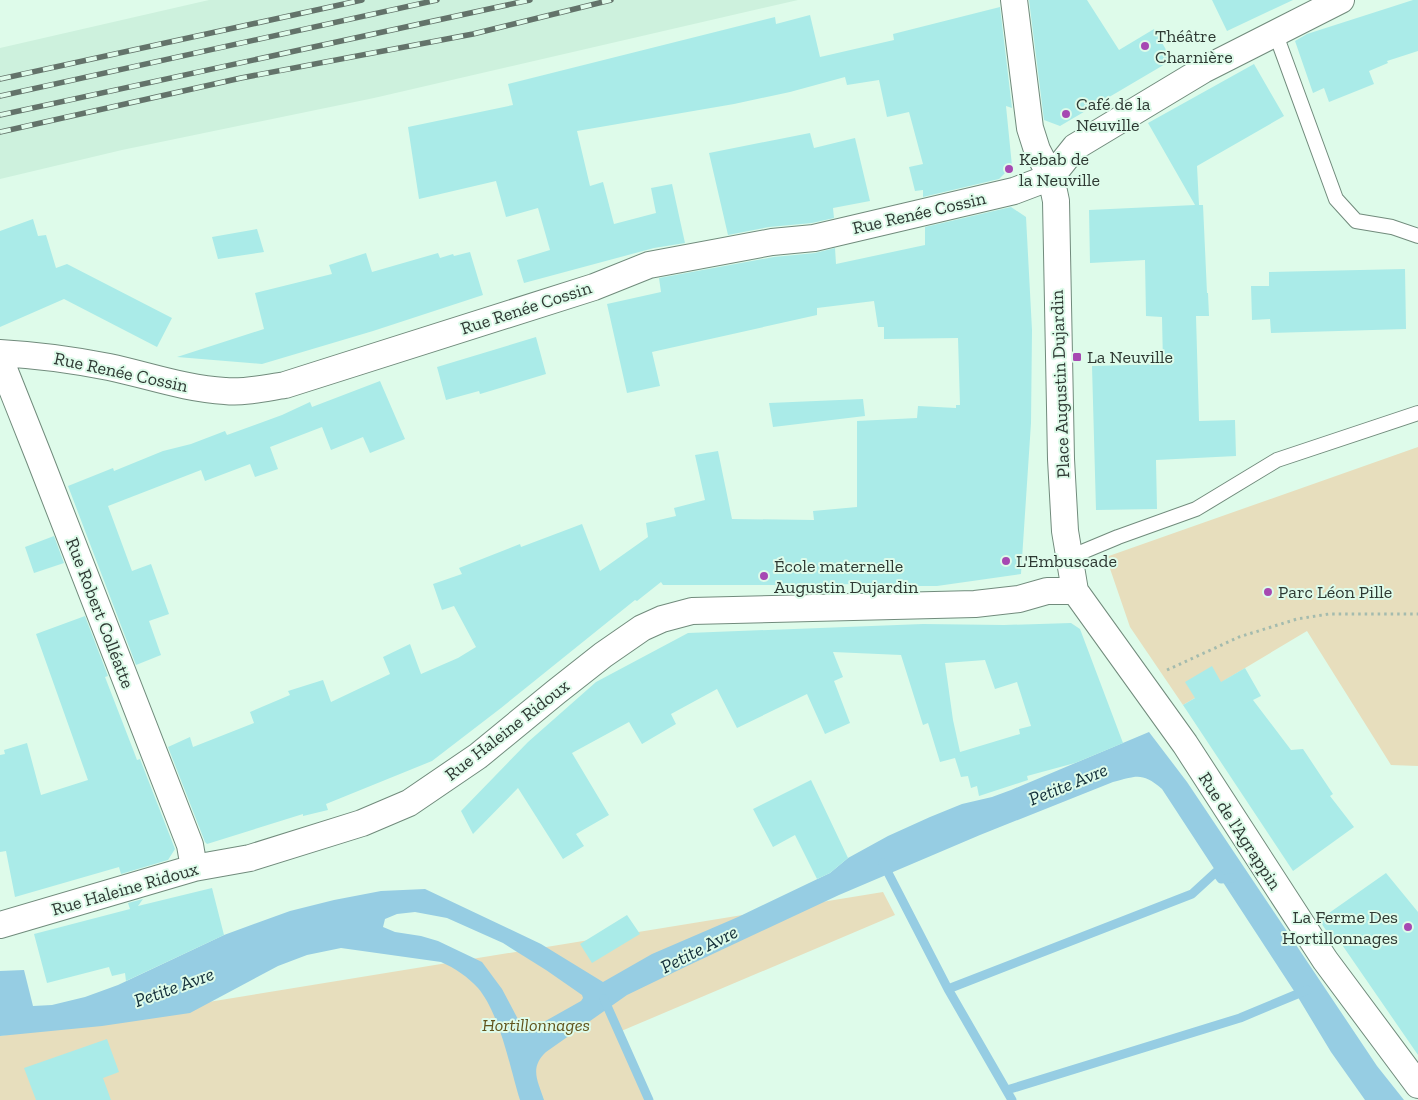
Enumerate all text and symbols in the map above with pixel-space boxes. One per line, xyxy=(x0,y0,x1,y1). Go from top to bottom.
place label: Théâtre Charnière xyxy=(1155,25,1233,68)
marker: Théâtre Charnière xyxy=(1139,40,1151,52)
place label: Café de la Neuville xyxy=(1076,93,1151,136)
marker: Café de la Neuville xyxy=(1060,108,1072,120)
place label: Kebab de la Neuville xyxy=(1019,148,1100,191)
marker: Kebab de la Neuville xyxy=(1003,163,1015,175)
street label: Rue Renée Cossin xyxy=(850,187,989,239)
street label: Rue Renée Cossin xyxy=(458,276,595,340)
street label: Place Augustin Dujardin xyxy=(1046,289,1074,479)
place label: La Neuville xyxy=(1087,346,1173,368)
street label: Rue Renée Cossin xyxy=(52,347,191,397)
marker: La Neuville xyxy=(1071,351,1083,363)
street label: Rue Robert Colléatte xyxy=(61,535,139,691)
place label: L'Embuscade xyxy=(1016,550,1117,572)
place label: École maternelle Augustin Dujardin xyxy=(774,555,919,598)
marker: L'Embuscade xyxy=(1000,555,1012,567)
marker: École maternelle Augustin Dujardin xyxy=(758,570,770,582)
place label: Parc Léon Pille xyxy=(1278,581,1392,603)
marker: Parc Léon Pille xyxy=(1262,586,1274,598)
street label: Rue Haleine Ridoux xyxy=(440,675,574,785)
water label: Petite Avre xyxy=(1025,758,1111,810)
street label: Rue de l'Agrappin xyxy=(1194,768,1287,894)
street label: Rue Haleine Ridoux xyxy=(49,858,201,920)
place label: La Ferme Des Hortillonnages xyxy=(1282,906,1398,949)
water label: Petite Avre xyxy=(657,920,741,978)
marker: La Ferme Des Hortillonnages xyxy=(1402,921,1414,933)
water label: Petite Avre xyxy=(131,962,217,1012)
park label: Hortillonnages xyxy=(482,1014,590,1036)

